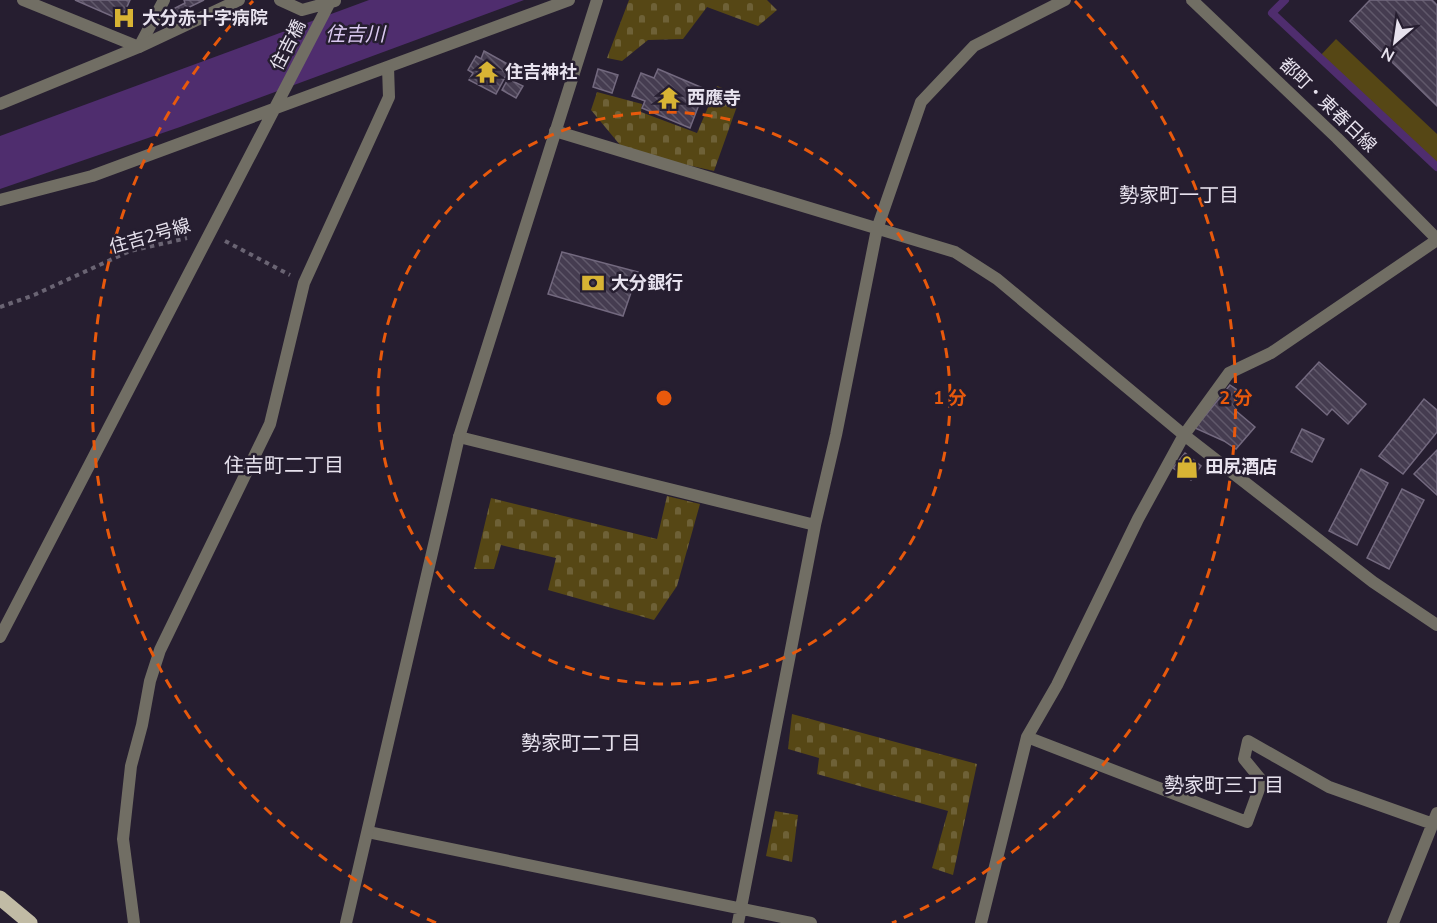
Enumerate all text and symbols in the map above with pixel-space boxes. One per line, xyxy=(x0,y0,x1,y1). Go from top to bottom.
hospital icon: 大分赤十字病院 xyxy=(111,5,137,31)
place label: 大分赤十字病院 xyxy=(142,6,268,30)
north arrow xyxy=(1365,12,1425,72)
street label: 住吉橋 xyxy=(265,15,311,75)
water label: 住吉川 xyxy=(325,21,387,48)
text: N xyxy=(1378,42,1399,67)
street label: 都町・東春日線 xyxy=(1274,53,1382,157)
temple icon: 住吉神社 xyxy=(474,59,500,85)
place label: 住吉神社 xyxy=(505,60,577,84)
temple icon: 西應寺 xyxy=(656,85,682,111)
place label: 西應寺 xyxy=(687,86,741,110)
district label: 勢家町一丁目 xyxy=(1119,182,1239,209)
street label: 住吉2号線 xyxy=(107,213,193,259)
bank icon: 大分銀行 xyxy=(580,270,606,296)
place label: 大分銀行 xyxy=(611,271,683,295)
text: 1 分 xyxy=(933,386,967,410)
text: 2 分 xyxy=(1219,386,1253,410)
centre of rings xyxy=(654,388,674,408)
district label: 住吉町二丁目 xyxy=(224,452,344,479)
shop icon: 田尻酒店 xyxy=(1174,454,1200,480)
place label: 田尻酒店 xyxy=(1205,455,1277,479)
district label: 勢家町二丁目 xyxy=(521,730,641,757)
district label: 勢家町三丁目 xyxy=(1164,772,1284,799)

